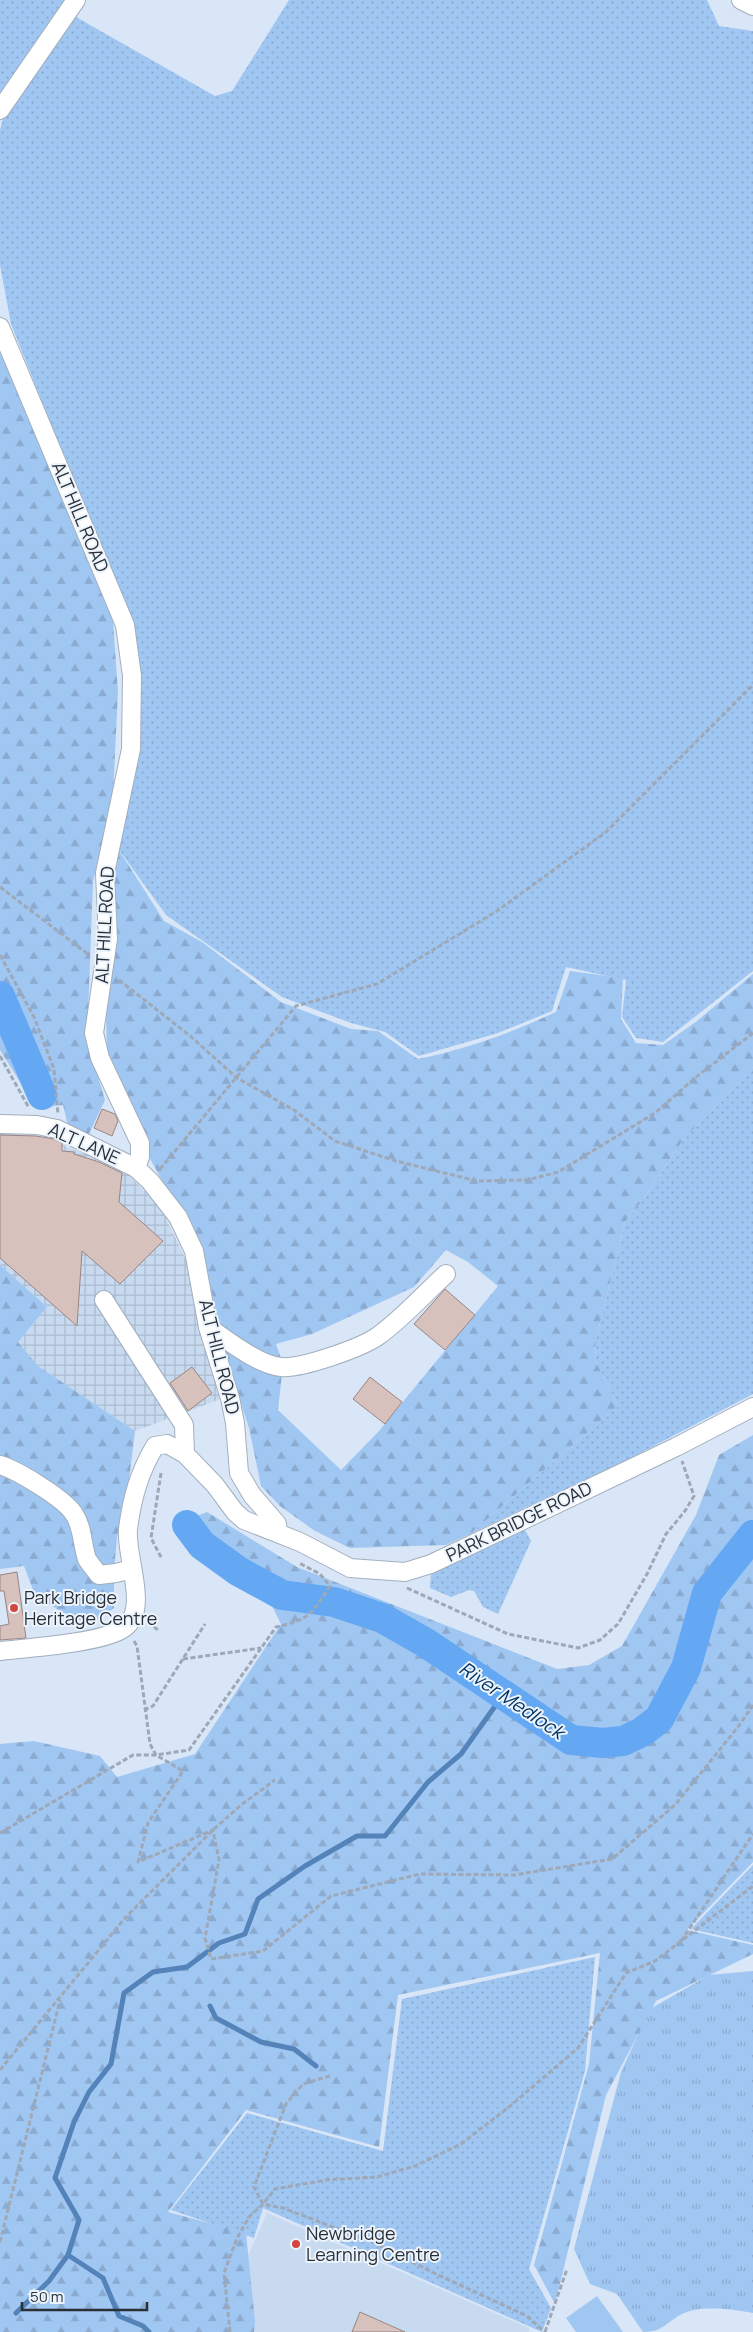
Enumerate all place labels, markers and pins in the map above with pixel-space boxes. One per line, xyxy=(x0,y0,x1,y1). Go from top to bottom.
place label: Park Bridge Heritage Centre xyxy=(24,1585,157,1630)
marker: Park Bridge Heritage Centre xyxy=(8,1602,20,1614)
place label: Newbridge Learning Centre xyxy=(306,2221,440,2266)
marker: Newbridge Learning Centre xyxy=(290,2238,302,2250)

